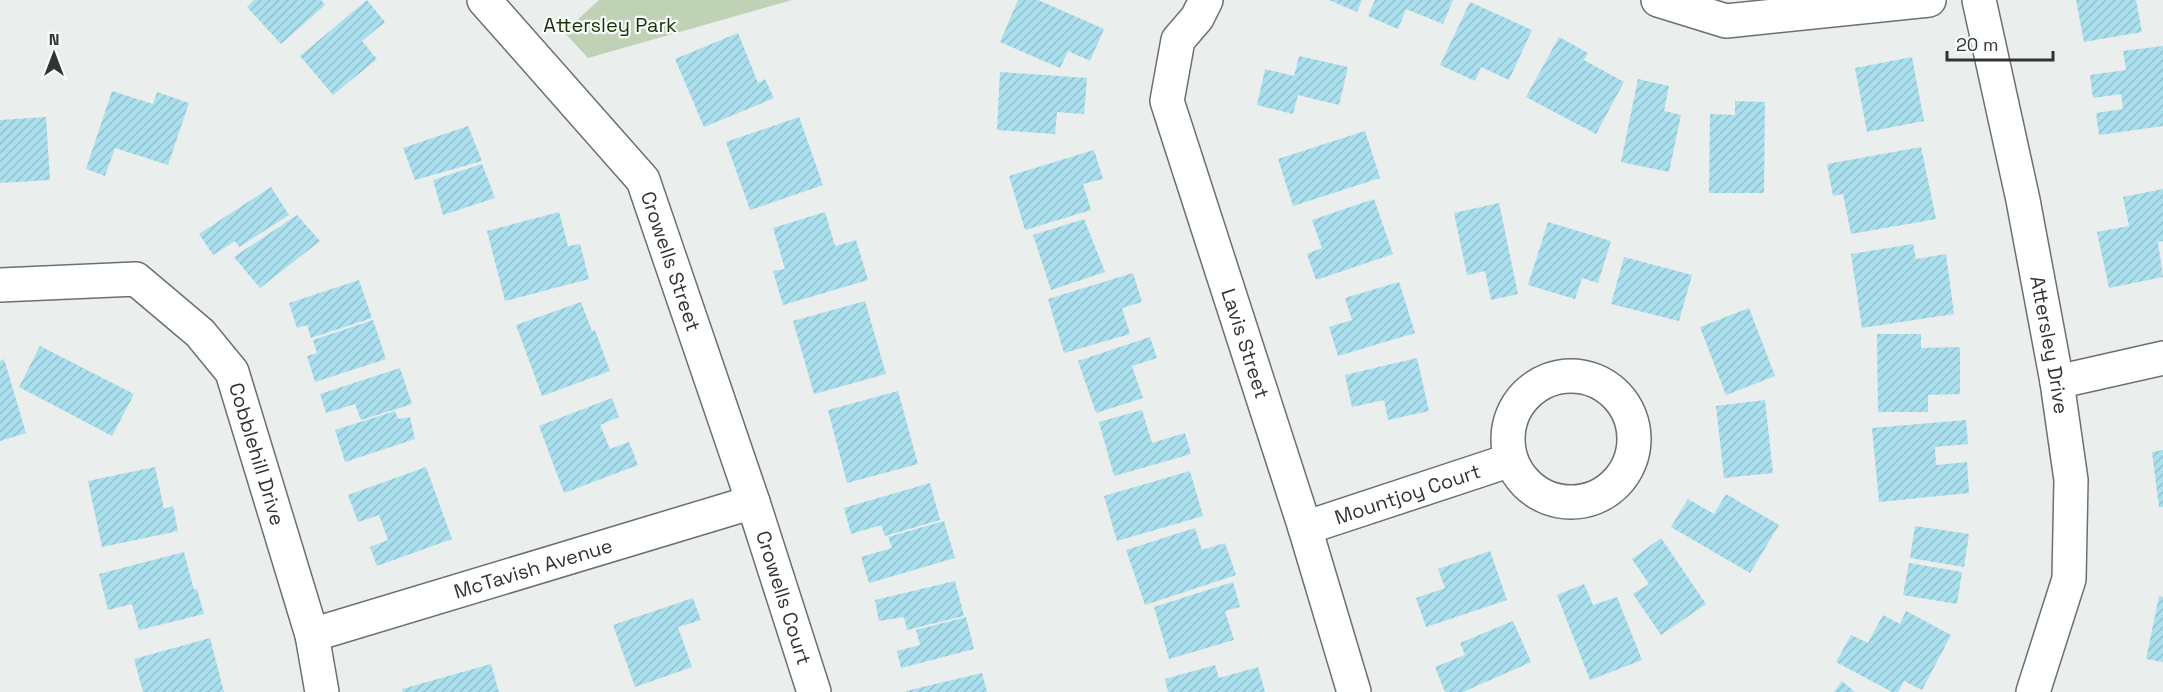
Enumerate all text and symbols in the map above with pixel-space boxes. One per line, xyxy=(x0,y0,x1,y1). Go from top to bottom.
park label: Attersley Park xyxy=(543,12,677,38)
north arrow xyxy=(24,24,84,84)
scale bar xyxy=(1947,24,2054,62)
text: N xyxy=(49,29,59,50)
text: 20 m xyxy=(1956,33,1999,56)
street label: Crowells Street xyxy=(635,188,707,335)
street label: Attersley Drive xyxy=(2024,273,2074,416)
street label: Lavis Street xyxy=(1215,285,1275,402)
street label: Cobblehill Drive xyxy=(223,379,291,528)
street label: Mountjoy Court xyxy=(1331,458,1484,530)
street label: Crowells Court xyxy=(750,527,817,668)
street label: McTavish Avenue xyxy=(451,532,616,604)

